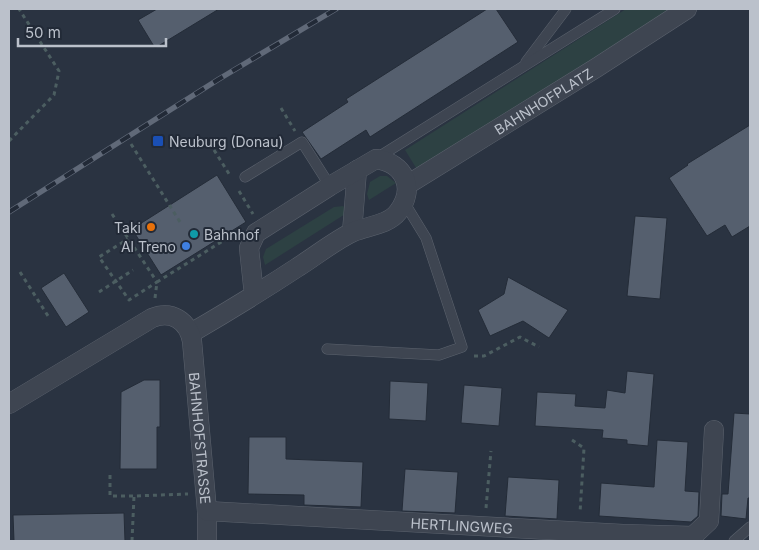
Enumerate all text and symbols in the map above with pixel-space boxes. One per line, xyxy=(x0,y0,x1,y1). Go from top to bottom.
scale bar xyxy=(18,15,165,47)
text: 50 m xyxy=(25,23,61,42)
street label: BAHNHOFPLATZ xyxy=(491,64,595,138)
place label: Neuburg (Donau) xyxy=(169,133,284,150)
marker: Neuburg (Donau) xyxy=(151,134,165,148)
place label: Taki xyxy=(114,219,141,236)
marker: Taki xyxy=(145,221,157,233)
place label: Bahnhof xyxy=(204,226,259,243)
marker: Bahnhof xyxy=(188,228,200,240)
place label: Al Treno xyxy=(121,238,176,255)
marker: Al Treno xyxy=(180,240,192,252)
street label: BAHNHOFSTRASSE xyxy=(186,371,215,505)
street label: HERTLINGWEG xyxy=(410,514,513,536)

